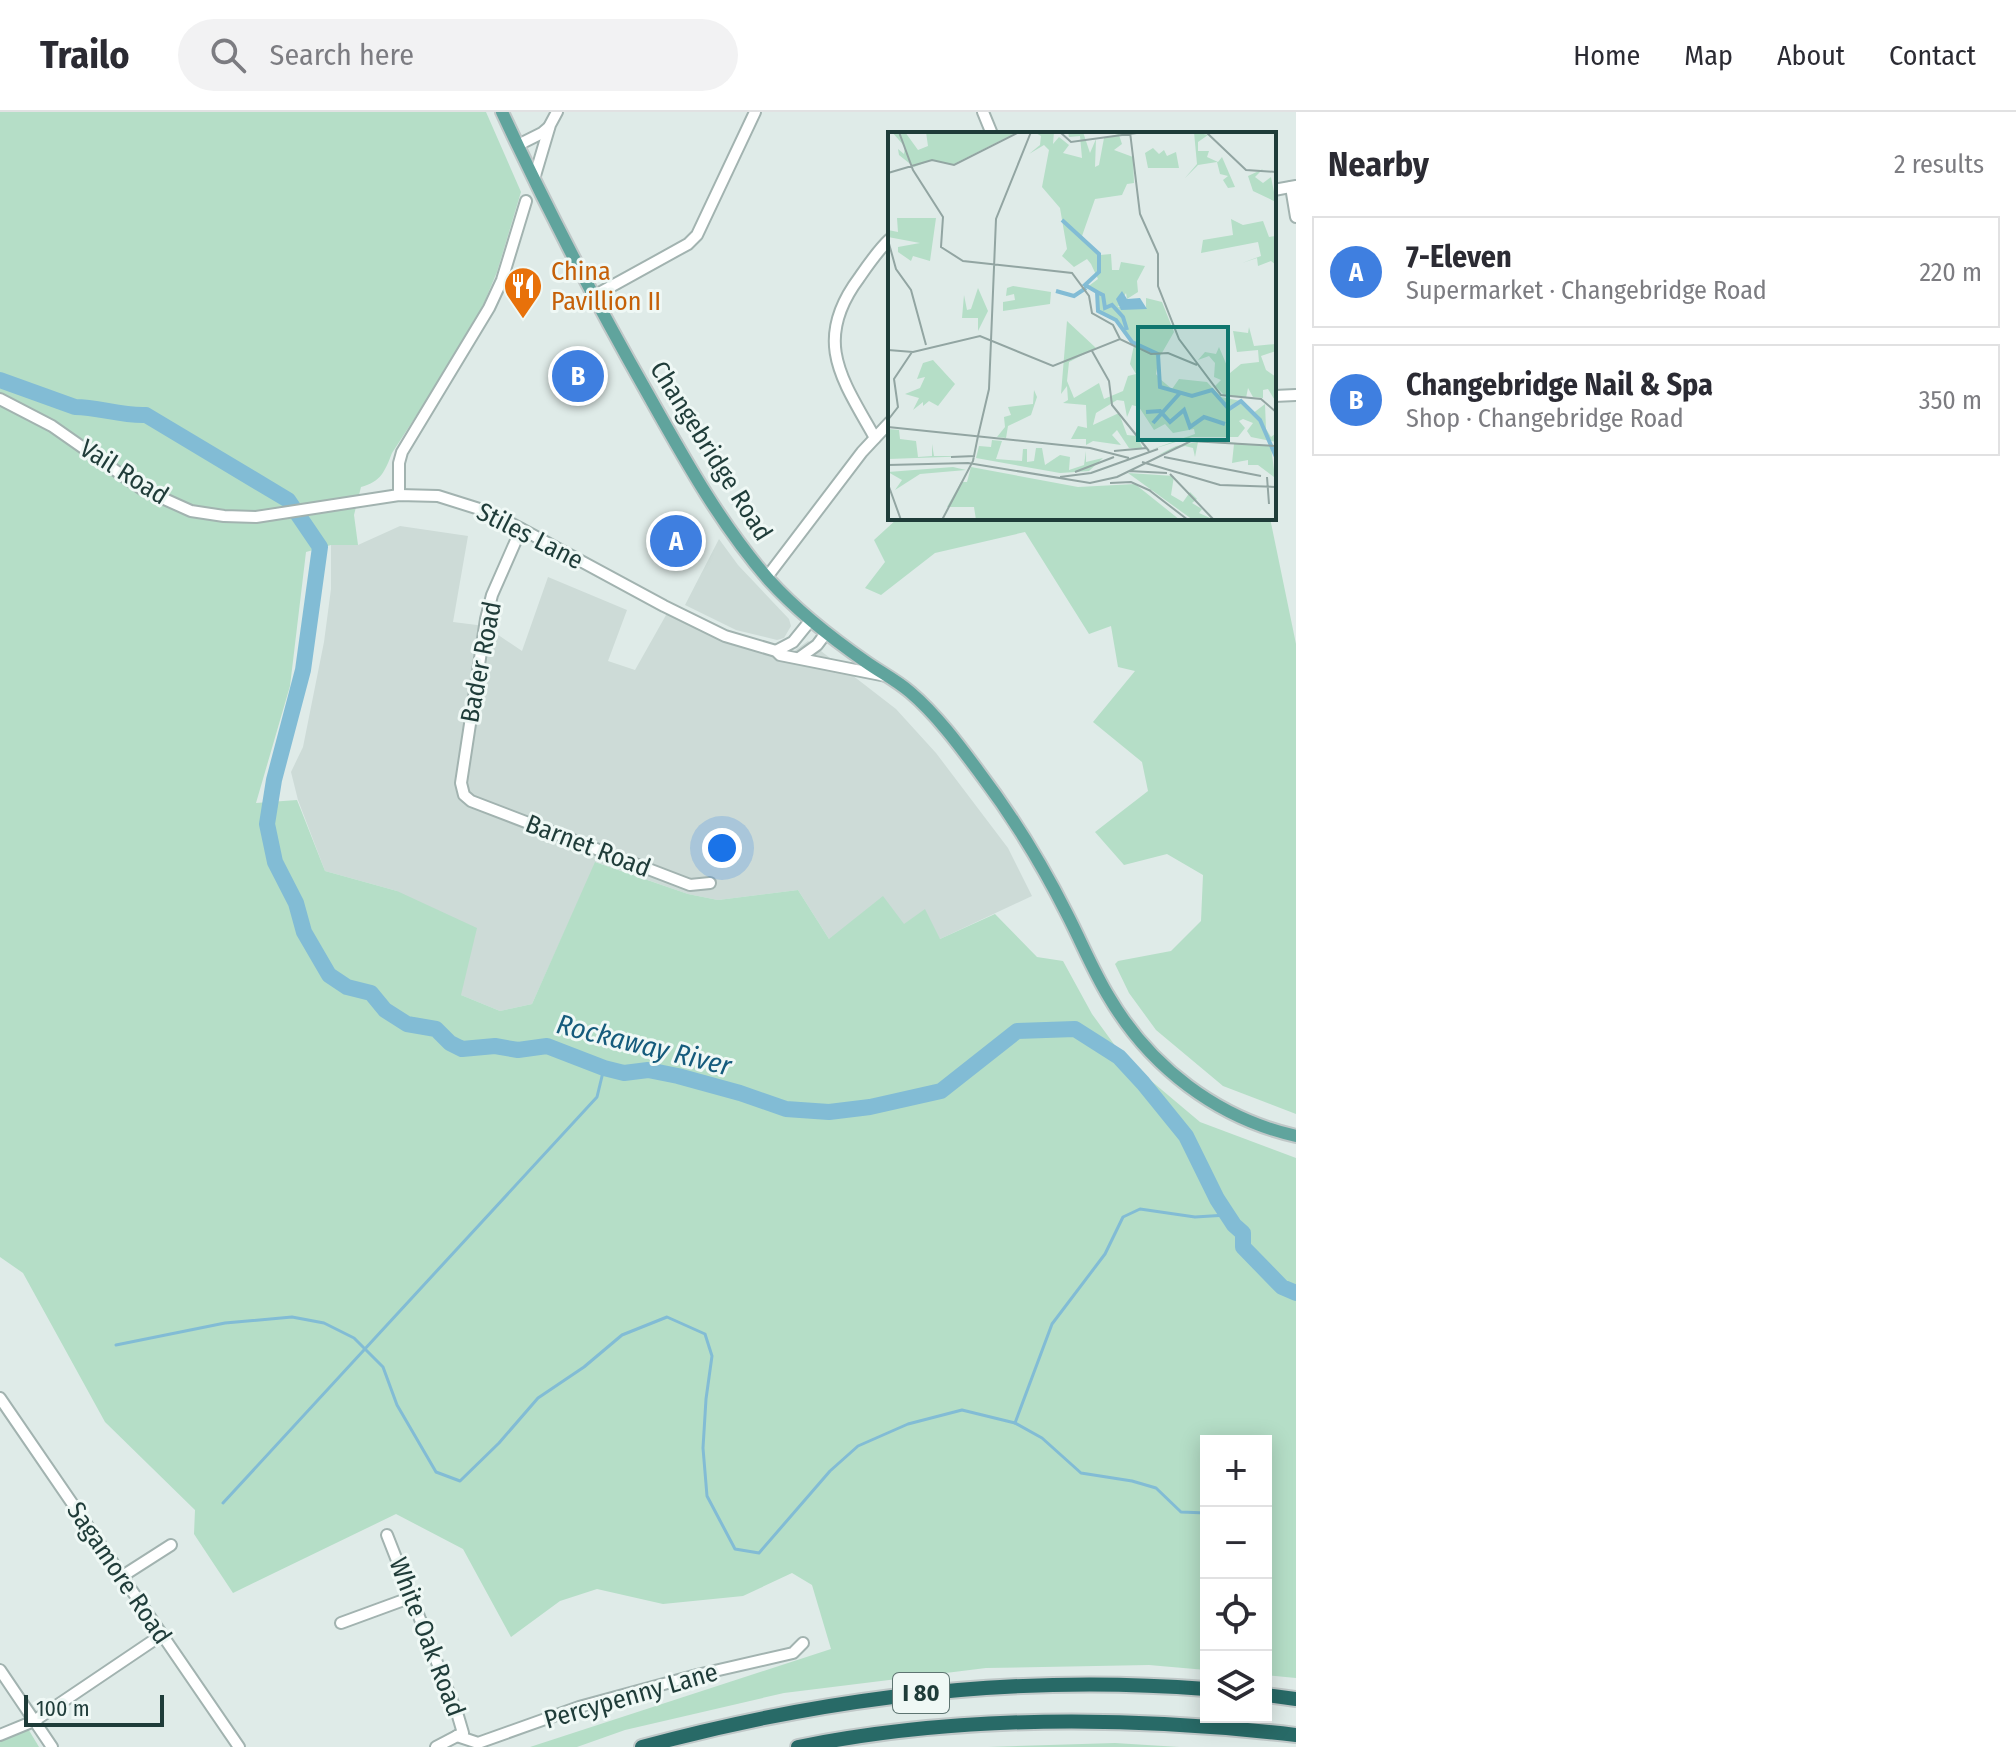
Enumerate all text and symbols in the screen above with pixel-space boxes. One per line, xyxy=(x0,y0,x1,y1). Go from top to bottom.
search box xyxy=(178,19,738,91)
text: Trailo xyxy=(40,32,130,78)
icon: search xyxy=(206,33,250,77)
text: Search here xyxy=(270,37,414,73)
text: Home xyxy=(1573,39,1640,72)
text: Map xyxy=(1684,39,1733,72)
text: About xyxy=(1777,39,1845,72)
text: Contact xyxy=(1889,39,1976,72)
inset map xyxy=(888,132,1276,520)
text: Nearby xyxy=(1328,144,1429,185)
text: 2 results xyxy=(1894,149,1984,180)
text: 7-Eleven xyxy=(1406,239,1512,275)
place label: China Pavillion II xyxy=(551,256,661,317)
text: A xyxy=(1349,257,1363,288)
text: 220 m xyxy=(1919,257,1982,288)
restaurant icon: China Pavillion II xyxy=(502,265,544,320)
text: Supermarket · Changebridge Road xyxy=(1406,275,1767,306)
pin: B xyxy=(552,346,604,406)
street label: Changebridge Road xyxy=(643,356,779,546)
text: Changebridge Nail & Spa xyxy=(1406,367,1713,403)
text: B xyxy=(1349,385,1363,416)
text: 350 m xyxy=(1919,385,1982,416)
text: Shop · Changebridge Road xyxy=(1406,403,1684,434)
street label: Vail Road xyxy=(74,433,174,511)
street label: Stiles Lane xyxy=(472,496,588,576)
pin: A xyxy=(650,511,702,571)
street label: Bader Road xyxy=(454,599,508,725)
street label: Barnet Road xyxy=(521,808,655,884)
your location xyxy=(702,828,742,868)
water label: Rockaway River xyxy=(553,1007,736,1083)
map controls xyxy=(1200,1435,1272,1723)
button: + xyxy=(1200,1435,1272,1507)
street label: Sagamore Road xyxy=(60,1496,178,1650)
button: − xyxy=(1200,1507,1272,1579)
street label: White Oak Road xyxy=(382,1553,472,1721)
button: locate xyxy=(1200,1579,1272,1651)
button: layers xyxy=(1200,1651,1272,1723)
street label: Percypenny Lane xyxy=(541,1656,721,1736)
road number: I 80 xyxy=(893,1673,949,1713)
scale bar xyxy=(24,1691,164,1727)
text: 100 m xyxy=(36,1695,90,1722)

